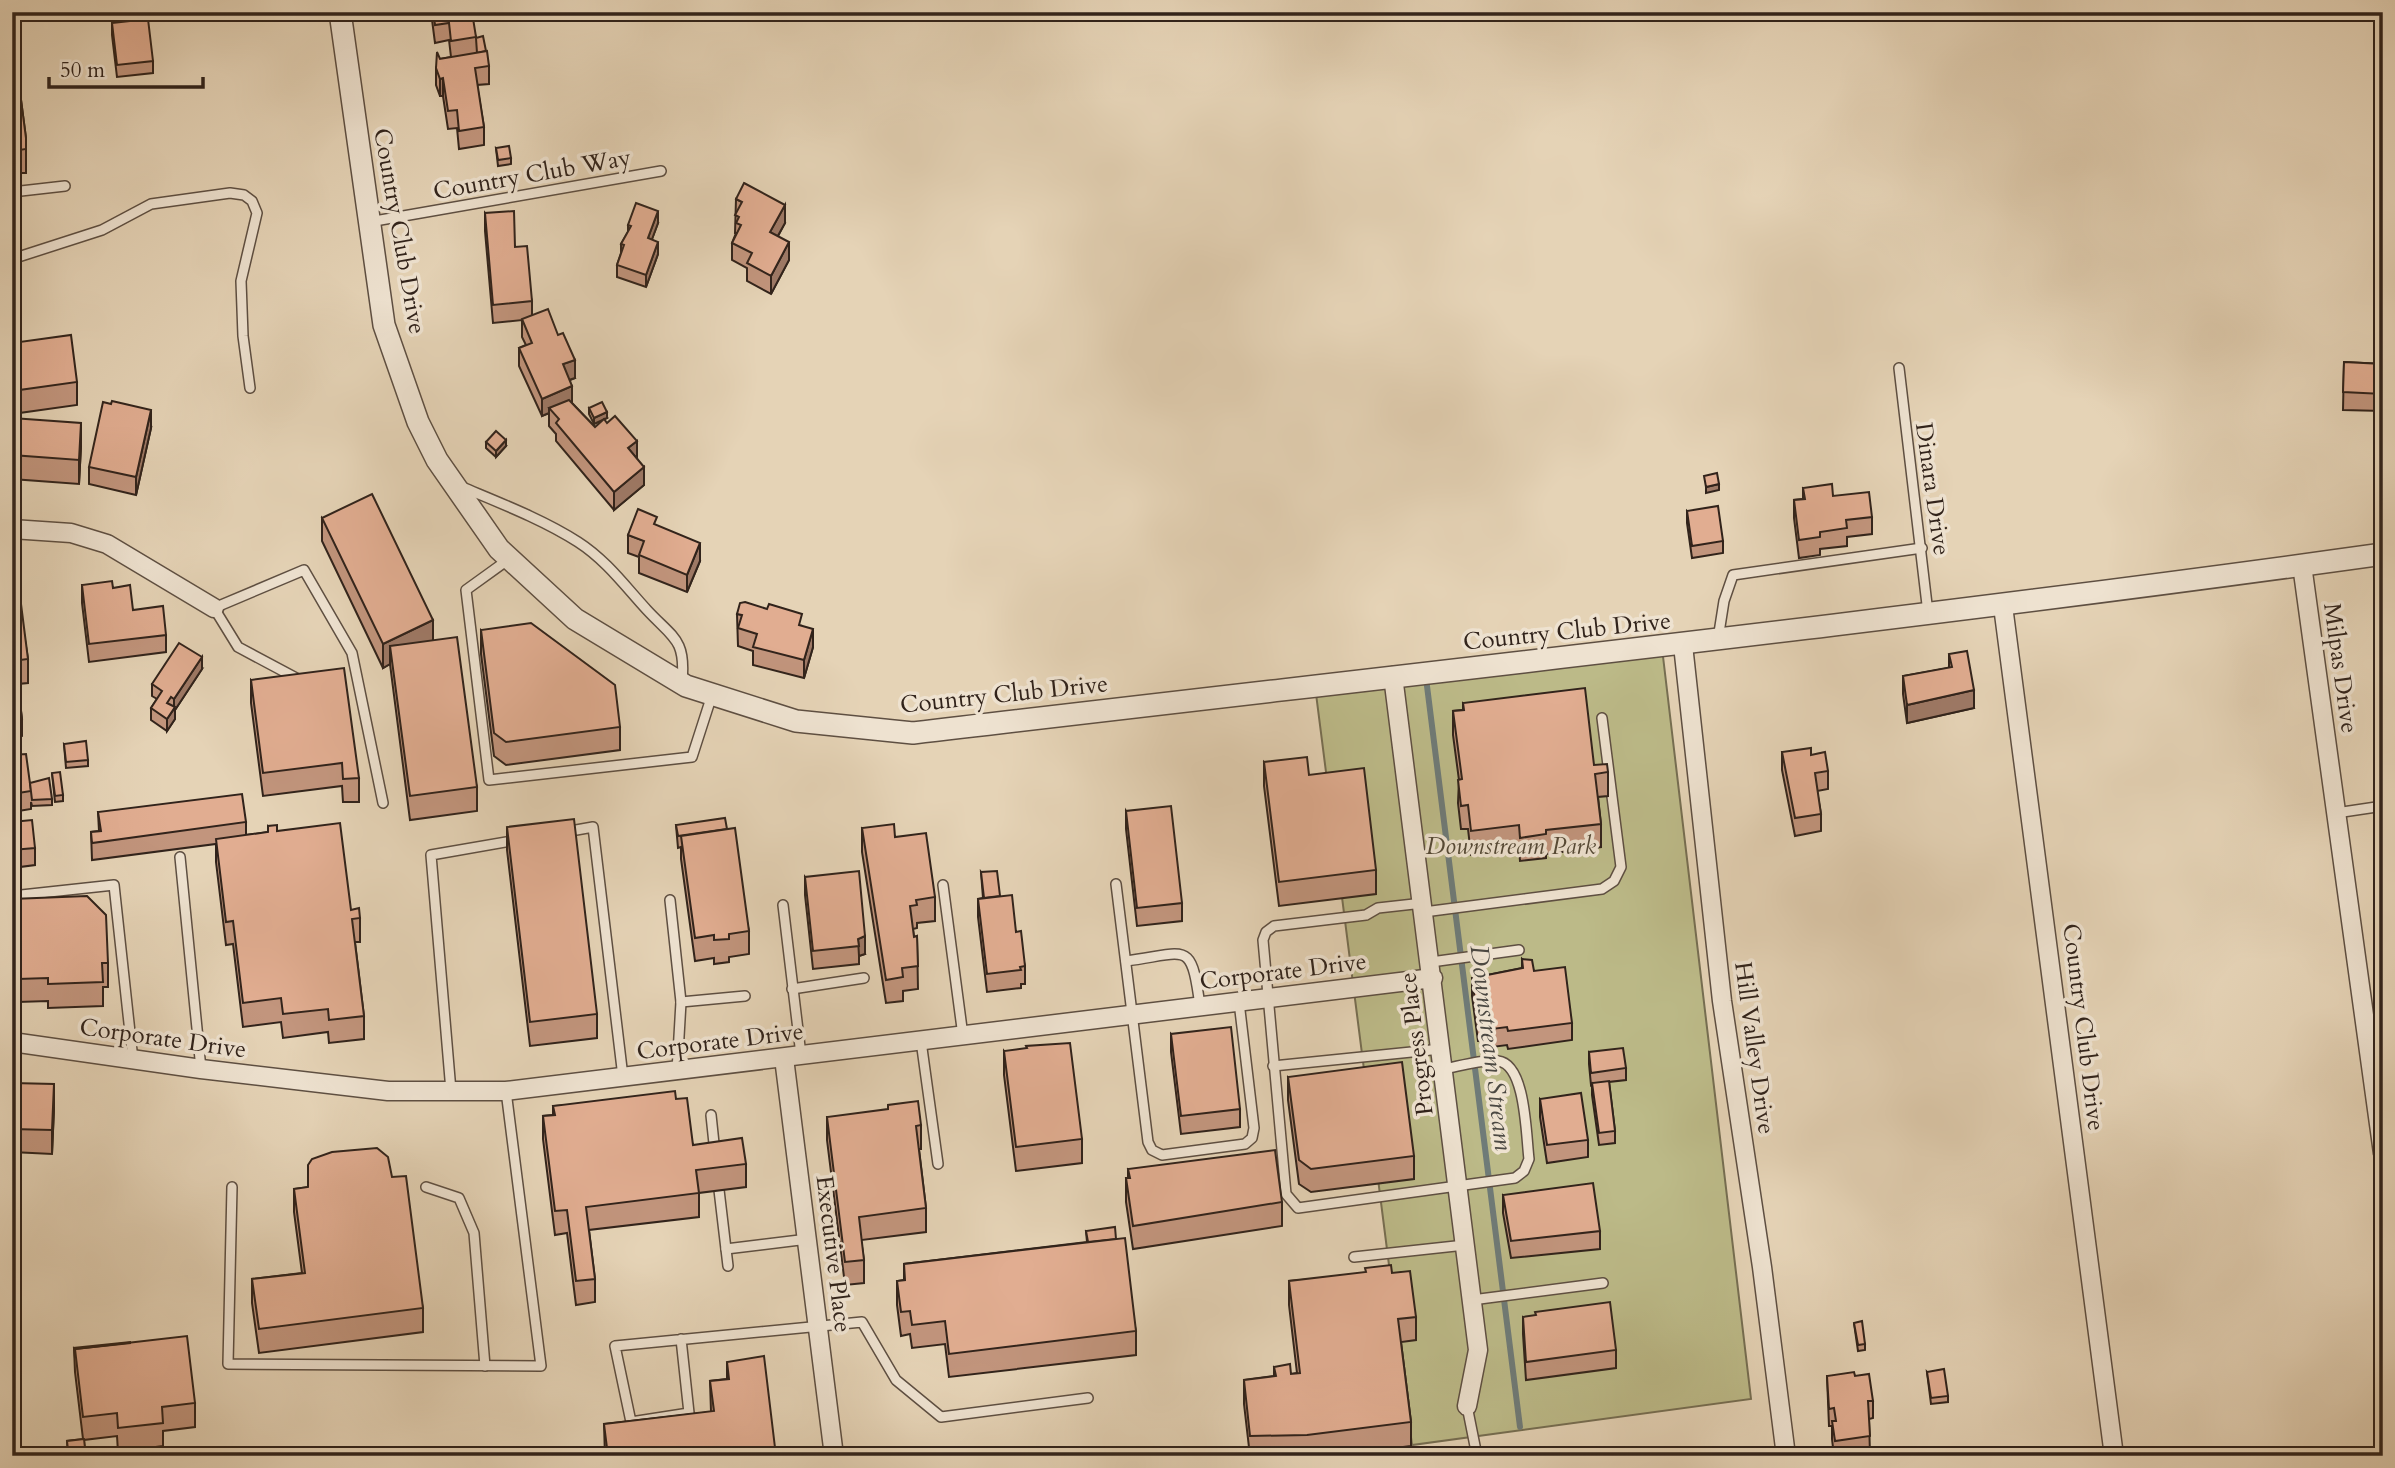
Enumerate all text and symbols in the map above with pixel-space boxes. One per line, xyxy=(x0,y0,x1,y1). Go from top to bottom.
scale bar xyxy=(49,46,203,90)
text: 50 m xyxy=(60,56,105,85)
street label: Country Club Drive xyxy=(365,126,434,337)
street label: Country Club Way xyxy=(431,141,634,208)
street label: Dinara Drive xyxy=(1907,420,1958,558)
street label: Milpas Drive xyxy=(2315,601,2366,735)
street label: Country Club Drive xyxy=(1462,604,1673,659)
street label: Country Club Drive xyxy=(899,667,1110,722)
park label: Downstream Park xyxy=(1426,830,1596,863)
street label: Country Club Drive xyxy=(2054,922,2113,1133)
water label: Downstream Stream xyxy=(1462,943,1522,1153)
street label: Corporate Drive xyxy=(1198,945,1368,998)
street label: Hill Valley Drive xyxy=(1726,960,1783,1136)
street label: Progress Place xyxy=(1391,970,1442,1117)
street label: Corporate Drive xyxy=(77,1010,248,1067)
street label: Corporate Drive xyxy=(635,1015,805,1068)
street label: Executive Place xyxy=(807,1174,860,1335)

